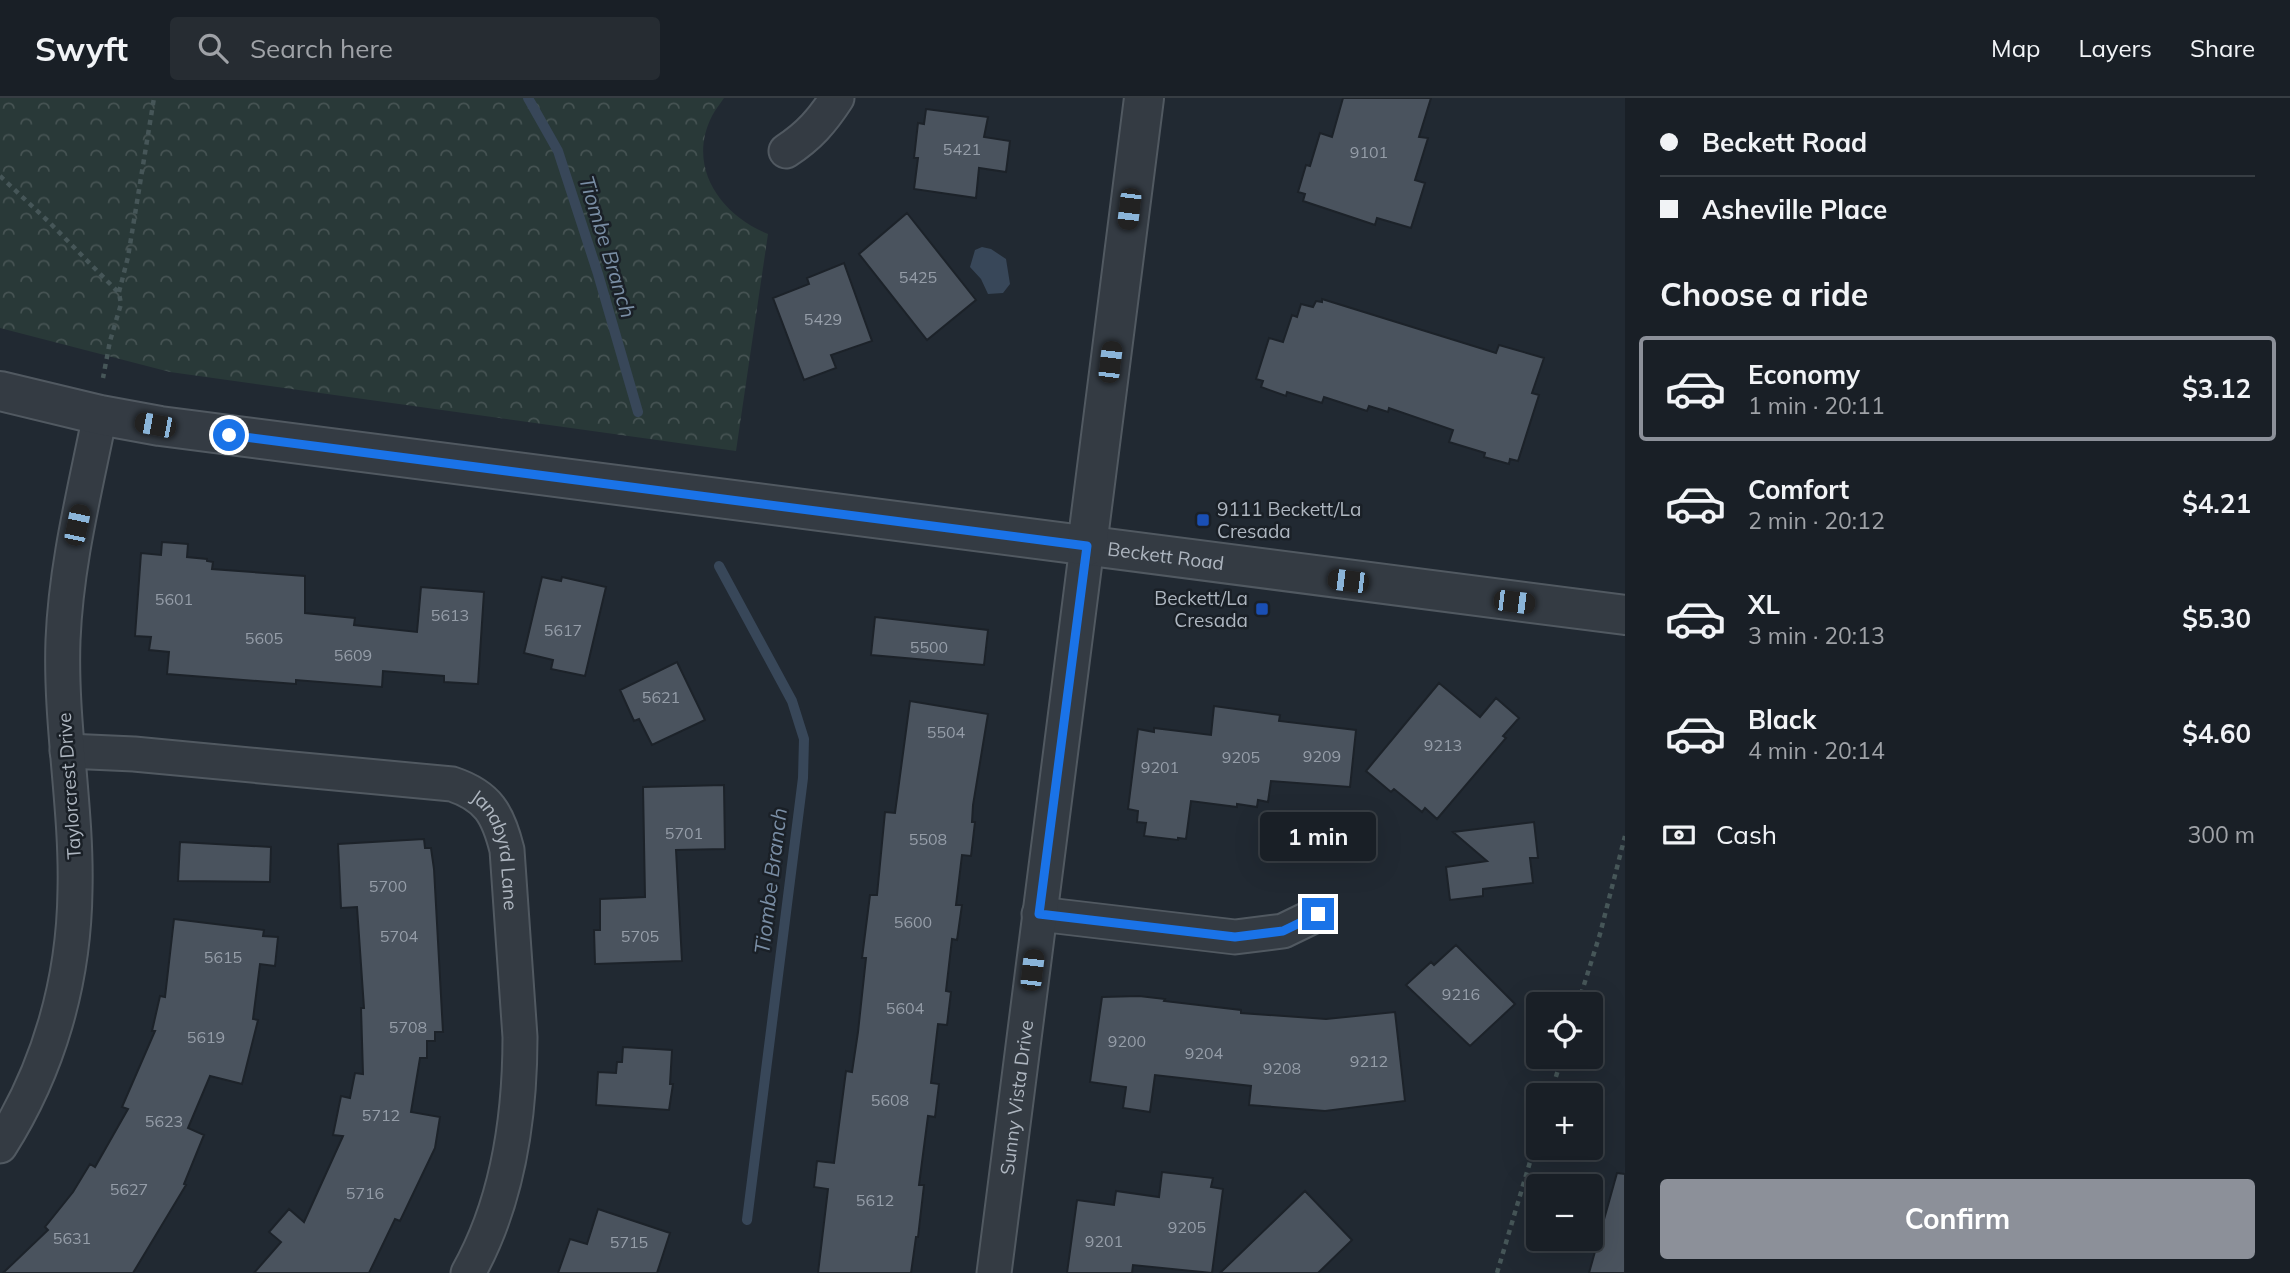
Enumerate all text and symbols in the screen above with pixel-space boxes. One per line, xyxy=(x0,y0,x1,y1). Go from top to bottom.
search box xyxy=(170,17,660,80)
text: Swyft xyxy=(35,28,128,69)
icon: search xyxy=(194,29,232,67)
text: Search here xyxy=(250,32,393,65)
text: Map xyxy=(1991,33,2040,63)
text: Layers xyxy=(2078,33,2152,63)
text: Share xyxy=(2190,33,2255,63)
text: Beckett Road xyxy=(1702,126,1867,159)
house number: 5421 xyxy=(943,139,981,159)
house number: 9101 xyxy=(1350,142,1388,162)
water label: Tiombe Branch xyxy=(574,173,642,321)
car xyxy=(1117,187,1142,231)
text: Asheville Place xyxy=(1702,193,1887,226)
house number: 5425 xyxy=(899,267,937,287)
text: Choose a ride xyxy=(1660,274,1868,314)
house number: 5429 xyxy=(804,309,842,329)
car xyxy=(1098,340,1123,384)
icon: car xyxy=(1664,357,1727,420)
text: Economy xyxy=(1748,358,1860,391)
text: $3.12 xyxy=(2182,372,2251,405)
text: 1 min · 20:11 xyxy=(1748,391,1885,420)
car xyxy=(133,411,178,439)
route start xyxy=(213,419,245,451)
icon: car xyxy=(1664,472,1727,535)
text: Comfort xyxy=(1748,473,1849,506)
text: $4.21 xyxy=(2182,487,2251,520)
place label: 9111 Beckett/La Cresada xyxy=(1217,497,1361,543)
car xyxy=(63,502,92,548)
text: 2 min · 20:12 xyxy=(1748,506,1885,535)
marker: 9111 Beckett/La Cresada xyxy=(1195,512,1211,528)
street label: Beckett Road xyxy=(1106,536,1225,575)
car xyxy=(1326,568,1371,594)
place label: Beckett/La Cresada xyxy=(1154,586,1248,632)
icon: car xyxy=(1664,587,1727,650)
text: XL xyxy=(1748,588,1780,621)
house number: 5601 xyxy=(155,589,193,609)
car xyxy=(1492,589,1537,615)
marker: Beckett/La Cresada xyxy=(1254,601,1270,617)
text: $5.30 xyxy=(2182,602,2251,635)
house number: 5613 xyxy=(431,605,469,625)
house number: 5617 xyxy=(544,620,582,640)
text: 3 min · 20:13 xyxy=(1748,621,1885,650)
house number: 5605 xyxy=(245,628,283,648)
house number: 5500 xyxy=(910,637,948,657)
house number: 5609 xyxy=(334,645,372,665)
house number: 5621 xyxy=(642,687,680,707)
icon: car xyxy=(1664,702,1727,765)
text: Black xyxy=(1748,703,1816,736)
street label: Taylorcrest Drive xyxy=(52,712,86,860)
text: $4.60 xyxy=(2182,717,2251,750)
house number: 5504 xyxy=(927,722,966,742)
house number: 9213 xyxy=(1424,735,1462,755)
text: 4 min · 20:14 xyxy=(1748,736,1885,765)
house number: 9209 xyxy=(1303,746,1341,766)
house number: 9205 xyxy=(1222,747,1260,767)
house number: 9201 xyxy=(1141,757,1179,777)
street label: Janabyrd Lane xyxy=(467,784,523,911)
water label: Tiombe Branch xyxy=(748,806,792,955)
callout: 1 min xyxy=(1260,812,1376,862)
icon: cash xyxy=(1660,816,1698,854)
text: Cash xyxy=(1716,818,1777,851)
text: 300 m xyxy=(2187,820,2255,849)
text: 1 min xyxy=(1288,822,1348,851)
house number: 5701 xyxy=(665,823,703,843)
house number: 5508 xyxy=(909,829,947,849)
house number: 5700 xyxy=(369,876,407,896)
route end xyxy=(1302,898,1334,930)
house number: 5600 xyxy=(894,912,932,932)
house number: 5704 xyxy=(380,926,419,946)
house number: 5705 xyxy=(621,926,659,946)
house number: 5615 xyxy=(204,947,242,967)
car xyxy=(1020,948,1045,992)
house number: 9216 xyxy=(1442,984,1480,1004)
map controls xyxy=(1526,992,1603,1251)
button: locate xyxy=(1526,992,1603,1069)
house number: 5604 xyxy=(886,998,925,1018)
house number: 5708 xyxy=(389,1017,427,1037)
street label: Sunny Vista Drive xyxy=(995,1018,1038,1176)
house number: 5619 xyxy=(187,1027,225,1047)
house number: 9200 xyxy=(1108,1031,1146,1051)
house number: 9204 xyxy=(1185,1043,1224,1063)
house number: 9212 xyxy=(1350,1051,1388,1071)
house number: 9208 xyxy=(1263,1058,1301,1078)
button: + xyxy=(1526,1083,1603,1160)
house number: 5608 xyxy=(871,1090,909,1110)
house number: 5712 xyxy=(362,1105,400,1125)
house number: 5623 xyxy=(145,1111,183,1131)
button: − xyxy=(1526,1174,1603,1251)
house number: 5627 xyxy=(110,1179,148,1199)
button: Confirm xyxy=(1660,1179,2255,1259)
house number: 5716 xyxy=(346,1183,384,1203)
house number: 5612 xyxy=(856,1190,894,1210)
house number: 9205 xyxy=(1168,1217,1206,1237)
house number: 5631 xyxy=(53,1228,91,1248)
house number: 9201 xyxy=(1085,1231,1123,1251)
house number: 5715 xyxy=(610,1232,648,1252)

